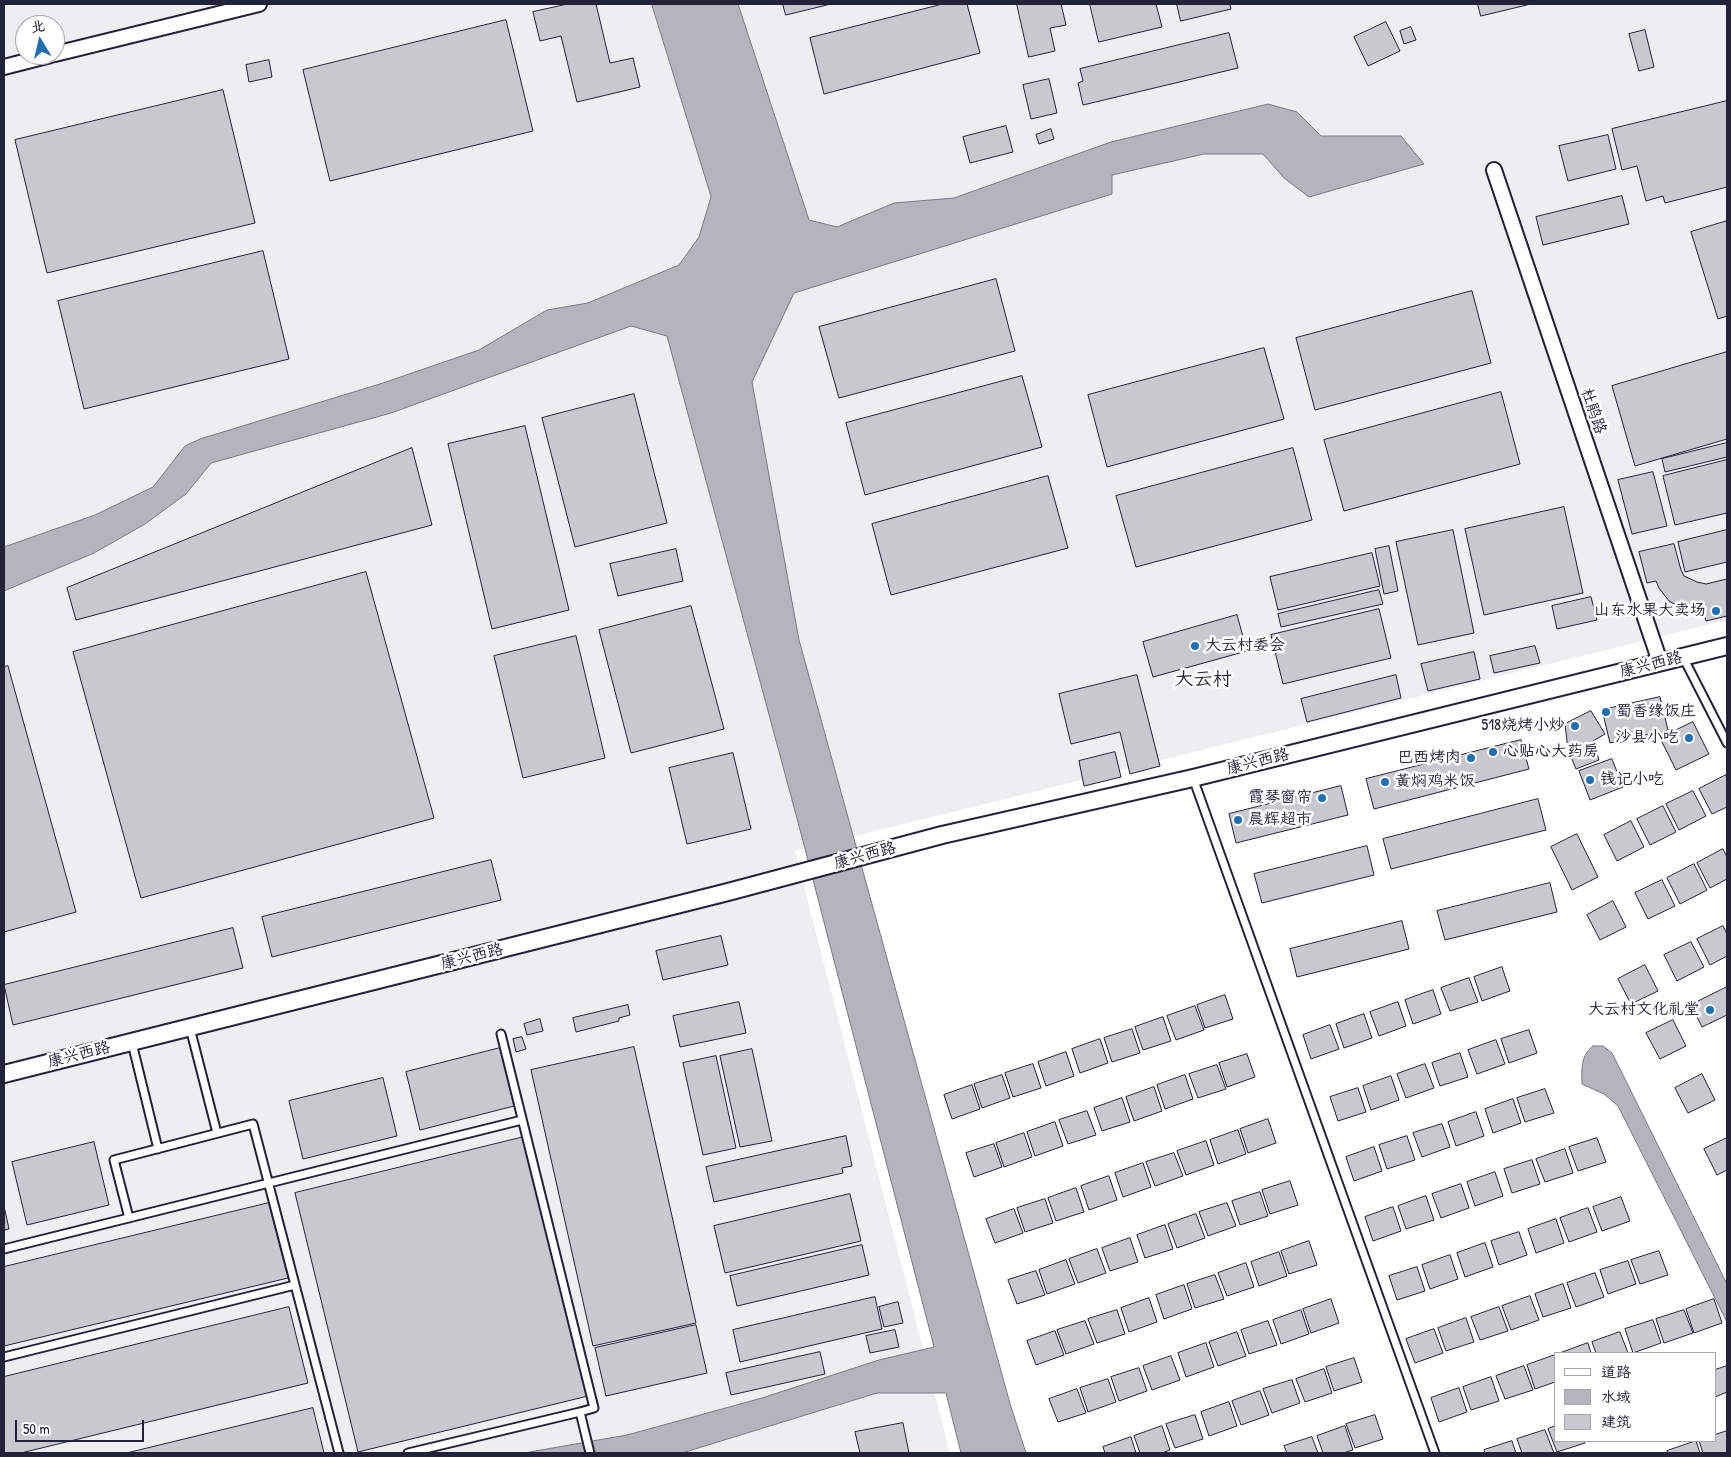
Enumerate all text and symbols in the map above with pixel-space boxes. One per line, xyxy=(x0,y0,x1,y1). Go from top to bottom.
north arrow xyxy=(15,15,65,65)
text: 北 xyxy=(29,15,46,36)
street label: 杜鹃路 xyxy=(1576,385,1610,437)
place label: 山东水果大卖场 xyxy=(1594,601,1706,621)
marker: 山东水果大卖场 xyxy=(1710,605,1722,617)
place label: 大云村委会 xyxy=(1205,636,1285,656)
marker: 大云村委会 xyxy=(1189,640,1201,652)
street label: 康兴西路 xyxy=(1618,648,1684,682)
district label: 大云村 xyxy=(1175,669,1231,691)
place label: 蜀香缘饭庄 xyxy=(1616,702,1696,722)
marker: 蜀香缘饭庄 xyxy=(1600,706,1612,718)
place label: 518烧烤小炒 xyxy=(1481,716,1565,736)
marker: 518烧烤小炒 xyxy=(1569,720,1581,732)
place label: 沙县小吃 xyxy=(1615,728,1679,748)
marker: 沙县小吃 xyxy=(1683,732,1695,744)
place label: 心贴心大药房 xyxy=(1503,742,1599,762)
street label: 康兴西路 xyxy=(1225,745,1291,779)
marker: 心贴心大药房 xyxy=(1487,746,1499,758)
place label: 巴西烤肉 xyxy=(1397,748,1461,768)
marker: 巴西烤肉 xyxy=(1465,752,1477,764)
place label: 钱记小吃 xyxy=(1600,770,1664,790)
place label: 黄焖鸡米饭 xyxy=(1395,772,1475,792)
marker: 钱记小吃 xyxy=(1584,774,1596,786)
marker: 黄焖鸡米饭 xyxy=(1379,776,1391,788)
place label: 霞琴窗帘 xyxy=(1248,788,1312,808)
marker: 霞琴窗帘 xyxy=(1316,792,1328,804)
place label: 晨辉超市 xyxy=(1248,810,1312,830)
marker: 晨辉超市 xyxy=(1232,814,1244,826)
street label: 康兴西路 xyxy=(832,838,898,874)
street label: 康兴西路 xyxy=(439,940,505,974)
place label: 大云村文化礼堂 xyxy=(1588,1000,1700,1020)
marker: 大云村文化礼堂 xyxy=(1704,1004,1716,1016)
street label: 康兴西路 xyxy=(46,1038,112,1072)
legend xyxy=(1554,1352,1716,1442)
text: 道路 xyxy=(1601,1361,1631,1382)
text: 水域 xyxy=(1601,1386,1631,1407)
scale bar xyxy=(18,1410,146,1442)
text: 建筑 xyxy=(1601,1411,1631,1432)
text: 50 m xyxy=(23,1418,50,1439)

